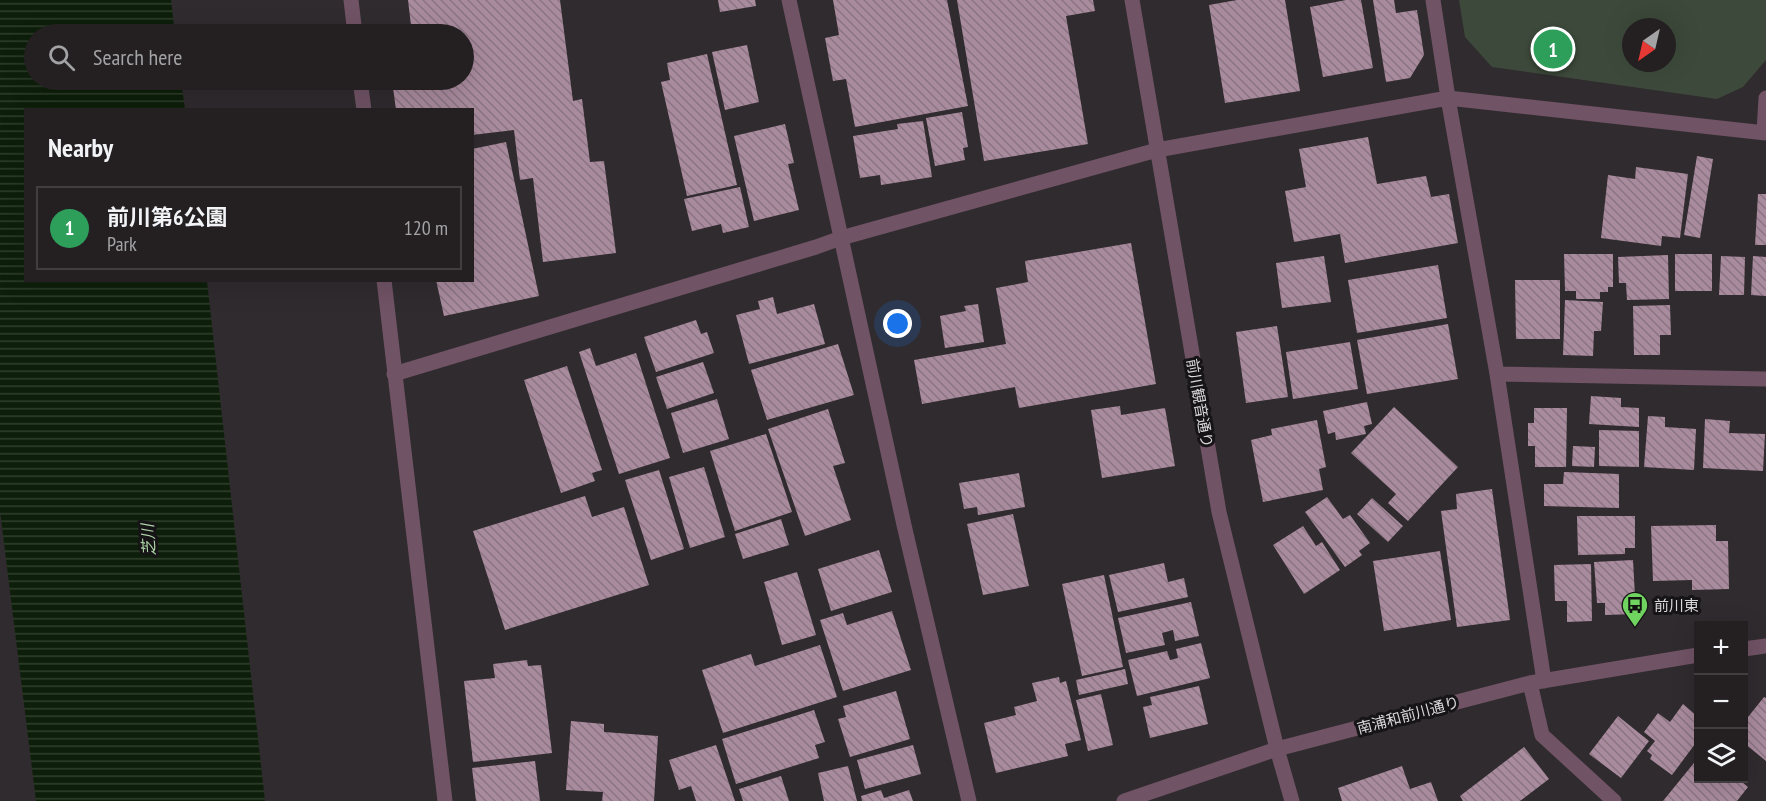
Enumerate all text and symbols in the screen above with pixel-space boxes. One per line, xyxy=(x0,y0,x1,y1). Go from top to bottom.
north arrow xyxy=(1622,18,1676,72)
search box xyxy=(24,24,474,90)
pin: 1 xyxy=(1534,26,1572,72)
icon: search xyxy=(45,41,78,74)
text: Search here xyxy=(93,43,182,71)
text: Nearby xyxy=(48,131,113,164)
text: 前川第6公園 xyxy=(107,203,228,231)
text: 1 xyxy=(65,215,74,241)
text: 120 m xyxy=(404,215,448,241)
text: Park xyxy=(107,231,137,257)
your location xyxy=(883,309,912,338)
street label: 前川観音通り xyxy=(1183,357,1217,449)
water label: 芝川 xyxy=(137,521,159,557)
bus stop icon: 前川東 xyxy=(1620,590,1650,628)
place label: 前川東 xyxy=(1654,596,1699,615)
map controls xyxy=(1694,621,1748,783)
button: + xyxy=(1694,621,1748,675)
button: − xyxy=(1694,675,1748,729)
street label: 南浦和前川通り xyxy=(1355,692,1461,738)
button: layers xyxy=(1694,729,1748,783)

